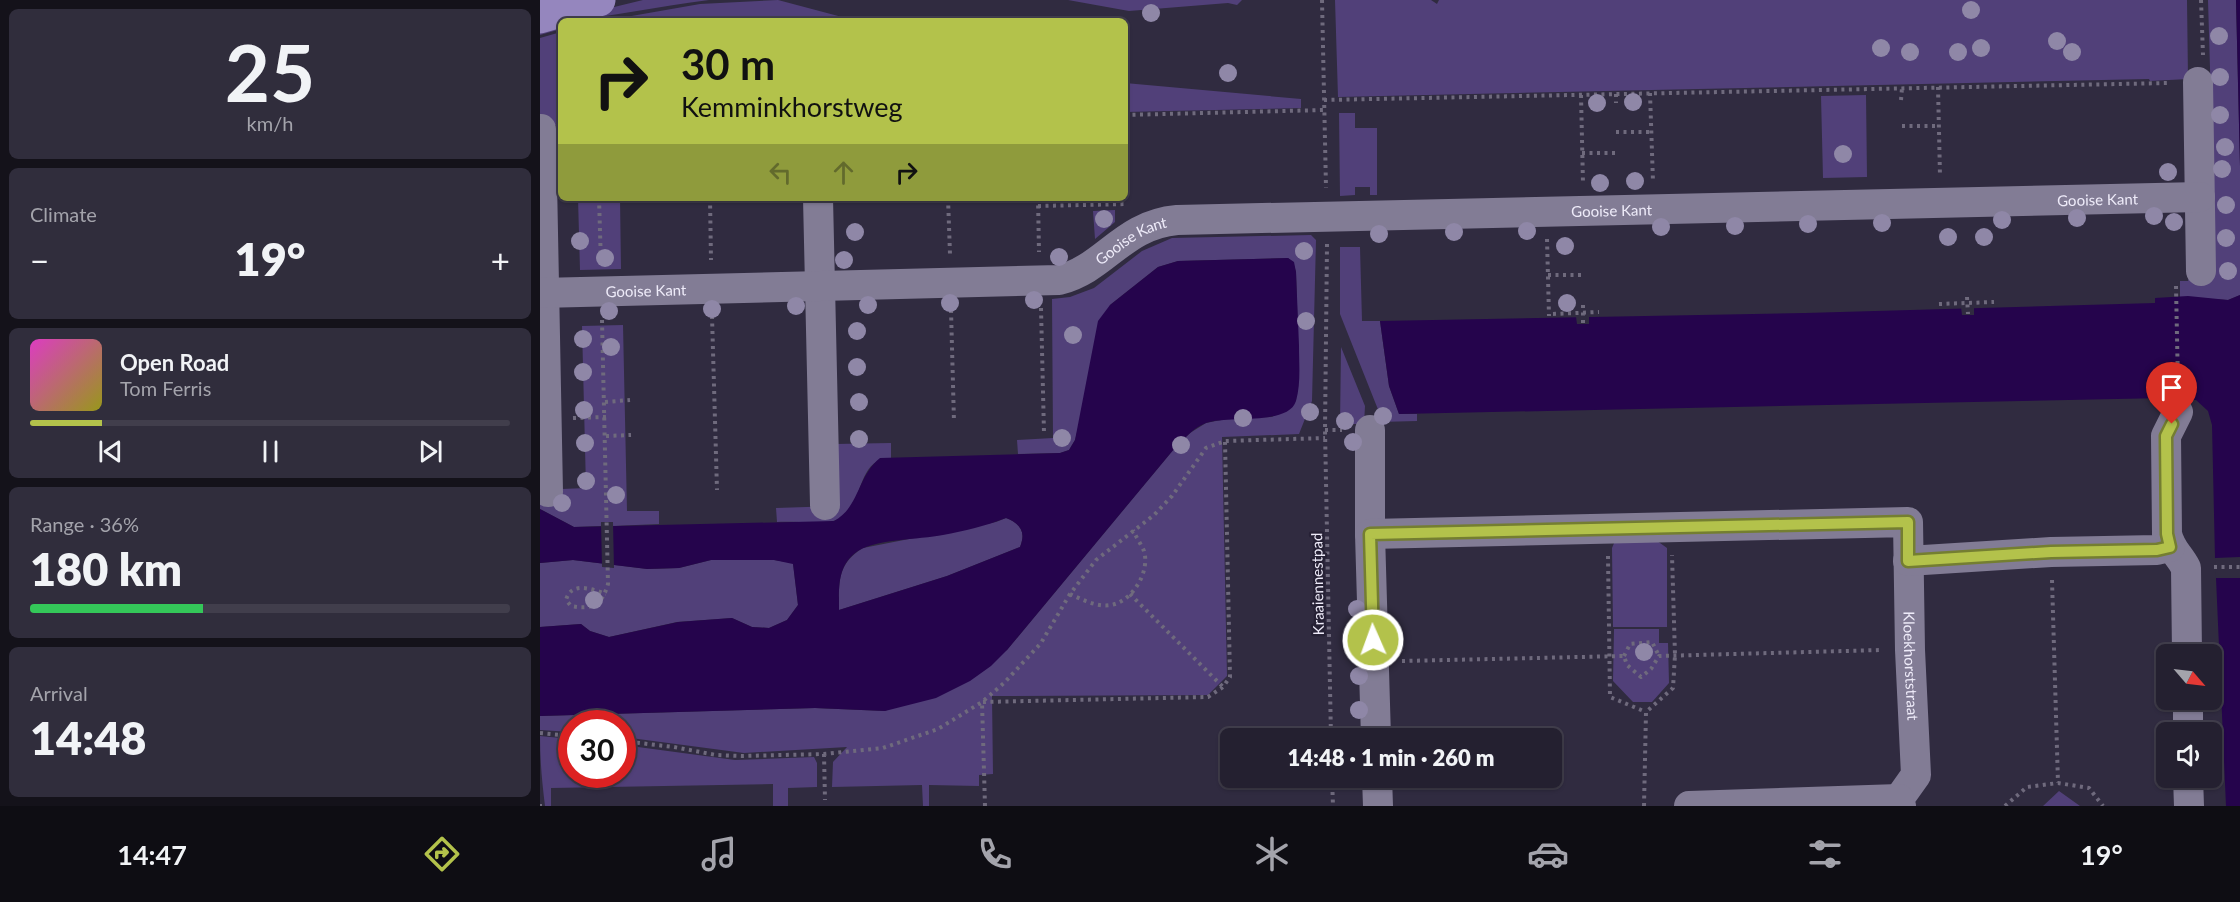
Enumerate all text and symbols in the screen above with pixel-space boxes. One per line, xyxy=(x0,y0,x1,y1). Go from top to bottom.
text: 25 xyxy=(225,25,315,119)
text: 30 m xyxy=(681,39,775,89)
icon: right xyxy=(582,42,660,120)
text: Kemminkhorstweg xyxy=(681,90,903,123)
text: km/h xyxy=(247,111,293,135)
icon: left xyxy=(764,156,797,189)
icon: ahead xyxy=(827,156,860,189)
icon: right xyxy=(890,156,923,189)
street label: Gooise Kant xyxy=(2057,189,2139,209)
street label: Gooise Kant xyxy=(1571,200,1653,220)
text: Climate xyxy=(30,202,97,226)
street label: Gooise Kant xyxy=(1091,213,1169,268)
text: 19° xyxy=(235,232,305,286)
text: − xyxy=(30,240,49,280)
text: + xyxy=(491,240,510,280)
street label: Gooise Kant xyxy=(605,280,687,300)
text: Open Road xyxy=(120,349,229,376)
pin xyxy=(2146,362,2197,424)
icon: arrive xyxy=(2155,371,2188,404)
text: Tom Ferris xyxy=(120,376,211,400)
icon: previous xyxy=(94,435,127,468)
icon: pause xyxy=(254,435,287,468)
icon: next xyxy=(414,435,447,468)
text: Range · 36% xyxy=(30,512,139,536)
street label: Kraaiennestpad xyxy=(1307,533,1327,635)
text: 180 km xyxy=(30,542,182,596)
position arrow xyxy=(1341,608,1405,672)
street label: Kloekhorststraat xyxy=(1900,611,1922,721)
north arrow xyxy=(2156,644,2222,710)
map controls xyxy=(2156,644,2222,788)
text: Arrival xyxy=(30,681,88,705)
speed limit sign: 30 xyxy=(558,710,636,788)
text: 14:48 xyxy=(30,711,146,765)
button: sound xyxy=(2156,722,2222,788)
text: 14:48 · 1 min · 260 m xyxy=(1288,744,1494,771)
icon: directions xyxy=(421,833,463,875)
icon: music xyxy=(698,833,740,875)
icon: phone xyxy=(974,833,1016,875)
icon: climate xyxy=(1251,833,1293,875)
icon: car xyxy=(1527,833,1569,875)
icon: filters xyxy=(1804,833,1846,875)
text: 14:47 xyxy=(117,838,187,871)
text: 19° xyxy=(2080,838,2123,871)

